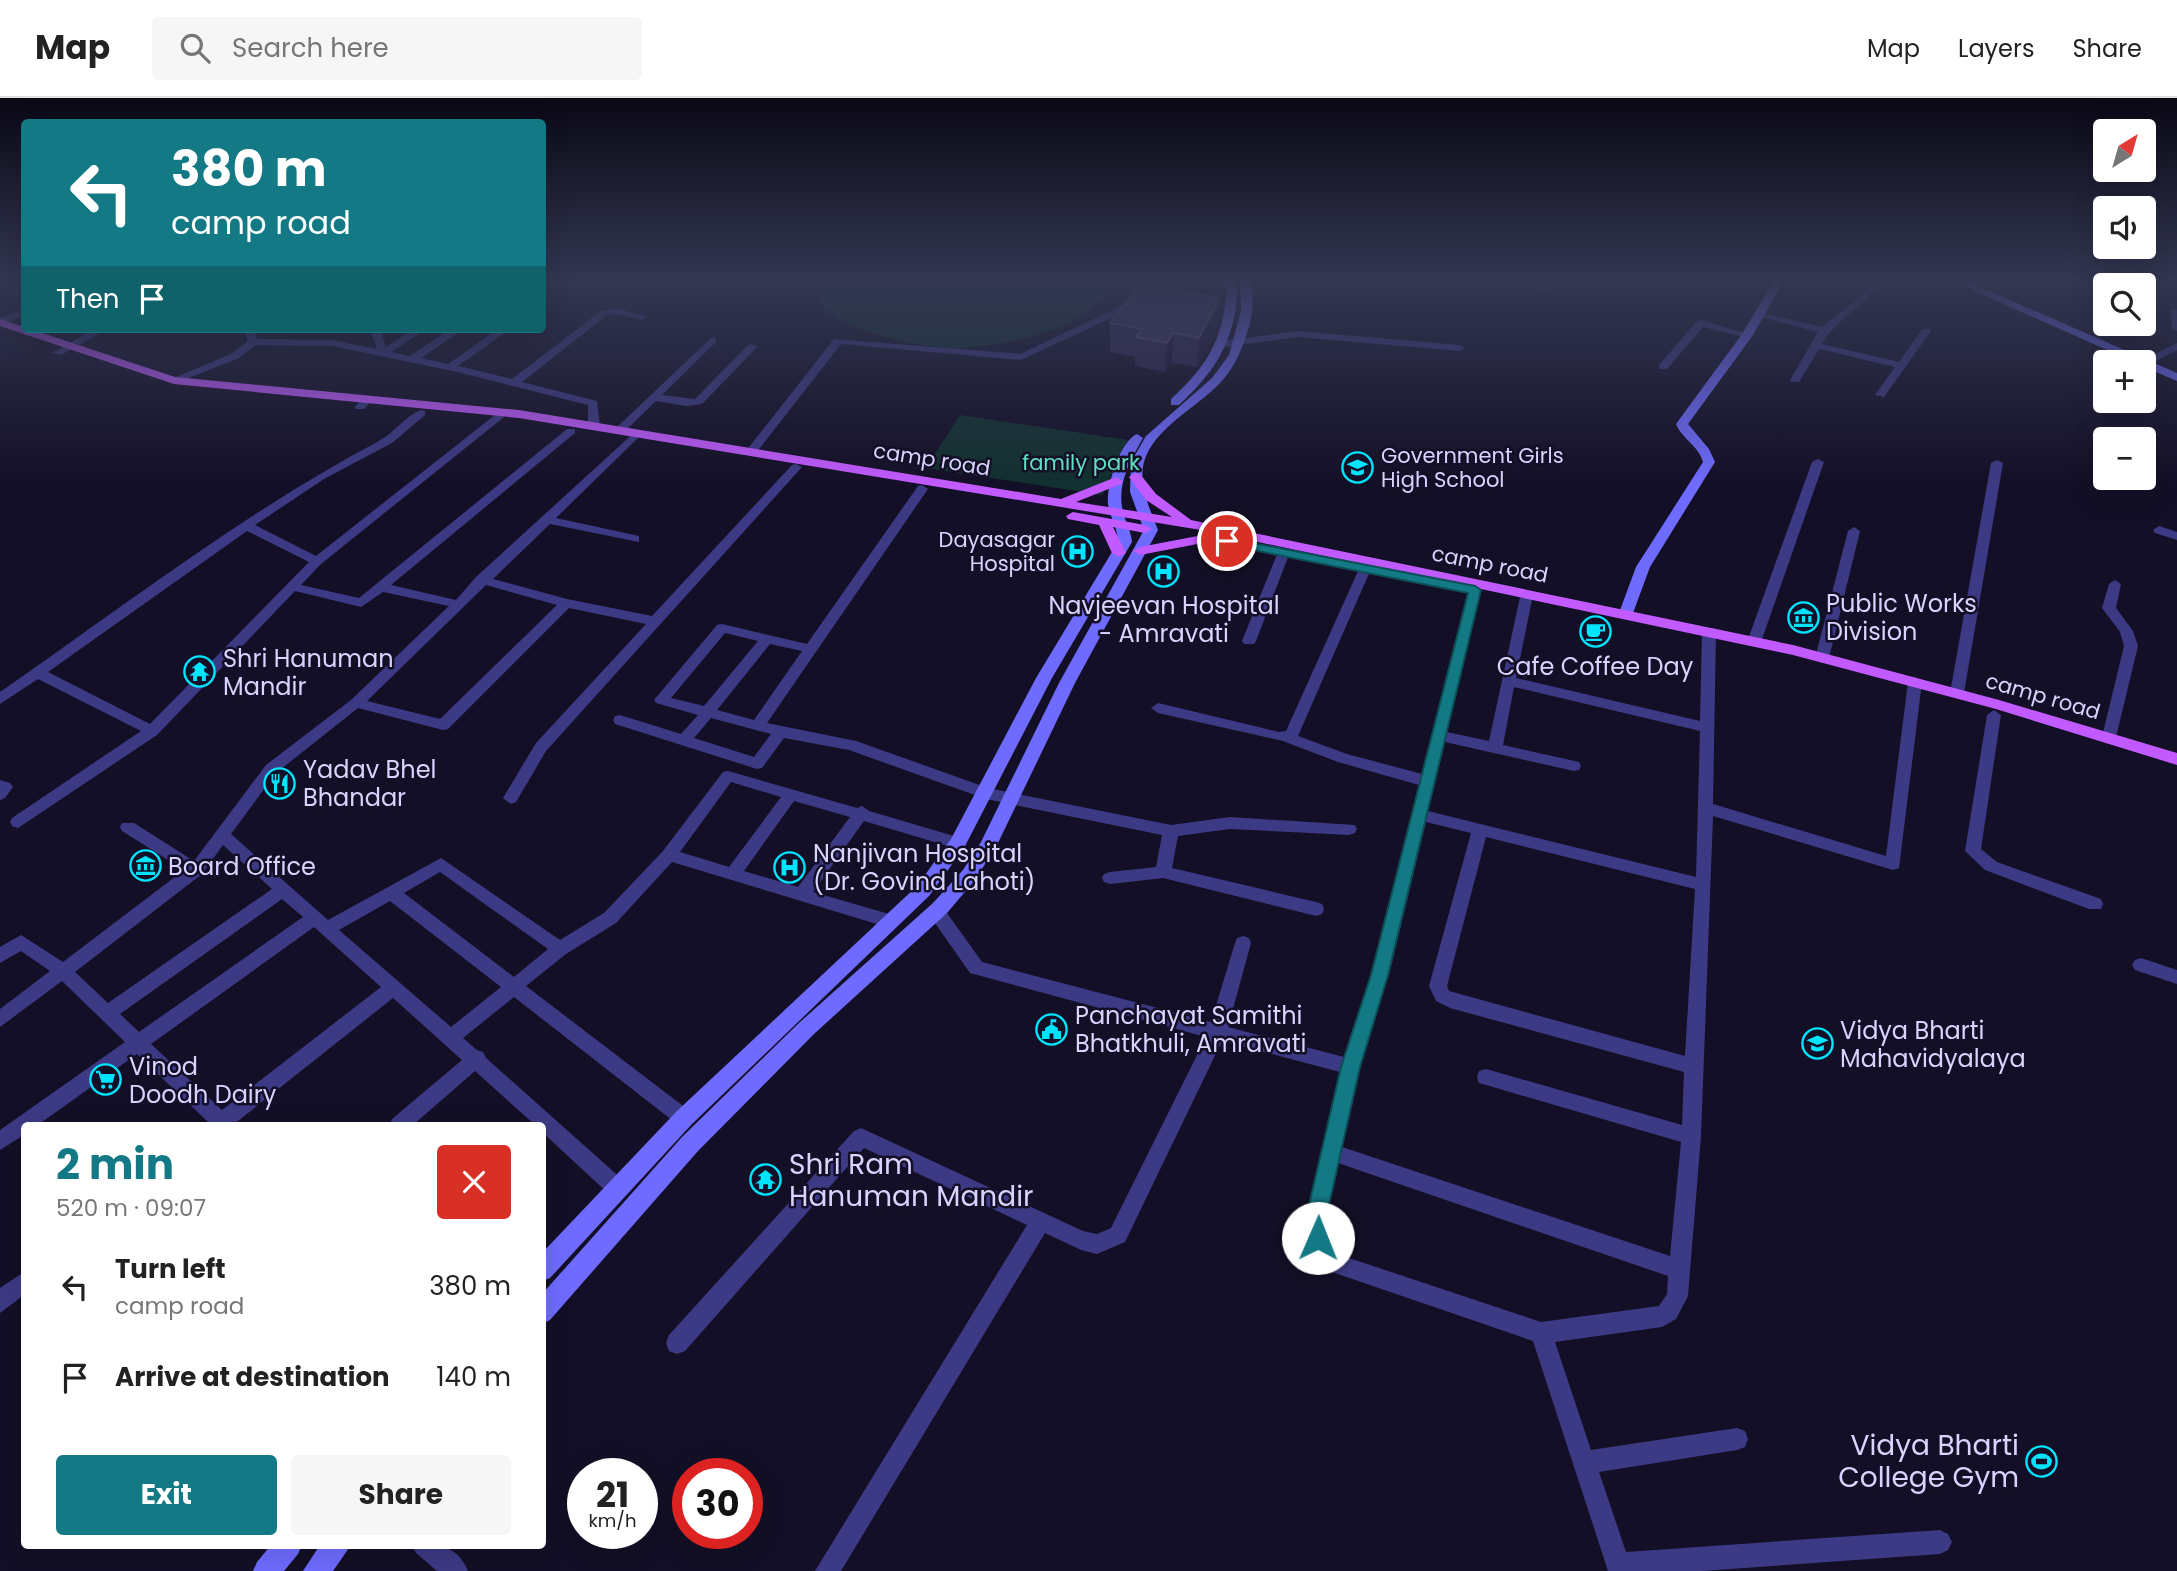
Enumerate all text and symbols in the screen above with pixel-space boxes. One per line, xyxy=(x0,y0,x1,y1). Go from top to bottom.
search box xyxy=(152,17,642,80)
text: Map xyxy=(35,24,110,71)
icon: search xyxy=(176,29,214,67)
text: Search here xyxy=(232,30,389,66)
text: Map xyxy=(1867,32,1920,65)
text: Layers xyxy=(1958,32,2034,65)
text: Share xyxy=(2072,32,2142,65)
north arrow xyxy=(2093,119,2156,182)
map controls xyxy=(2093,119,2156,490)
text: 380 m xyxy=(171,135,327,203)
icon: left xyxy=(56,147,147,238)
button: sound xyxy=(2093,196,2156,259)
text: camp road xyxy=(171,200,351,245)
button: search xyxy=(2093,273,2156,336)
icon: arrive xyxy=(133,280,171,318)
text: Then xyxy=(56,281,119,317)
button: + xyxy=(2093,350,2156,413)
button: − xyxy=(2093,427,2156,490)
street label: camp road xyxy=(871,435,993,483)
place label: Government Girls High School xyxy=(1381,441,1564,494)
park label: family park xyxy=(1022,448,1140,477)
school or university icon: Government Girls High School xyxy=(1341,450,1375,484)
pin xyxy=(1197,511,1257,571)
icon: arrive xyxy=(1208,522,1246,560)
place label: Dayasagar Hospital xyxy=(939,525,1055,578)
hospital icon: Dayasagar Hospital xyxy=(1061,534,1095,568)
street label: camp road xyxy=(1429,539,1551,589)
hospital icon: Navjeevan Hospital - Amravati xyxy=(1147,554,1181,588)
place label: Public Works Division xyxy=(1826,587,1977,648)
place label: Navjeevan Hospital - Amravati xyxy=(1048,589,1280,650)
museum icon: Public Works Division xyxy=(1786,600,1820,634)
cafe icon: Cafe Coffee Day xyxy=(1578,615,1612,649)
place label: Shri Hanuman Mandir xyxy=(223,642,394,703)
place label: Cafe Coffee Day xyxy=(1497,650,1694,683)
temple icon: Shri Hanuman Mandir xyxy=(183,655,217,689)
street label: camp road xyxy=(1982,666,2104,726)
place label: Yadav Bhel Bhandar xyxy=(303,753,436,814)
restaurant icon: Yadav Bhel Bhandar xyxy=(263,766,297,800)
place label: Nanjivan Hospital (Dr. Govind Lahoti) xyxy=(813,837,1036,898)
museum icon: Board Office xyxy=(128,849,162,883)
place label: Board Office xyxy=(168,850,316,883)
hospital icon: Nanjivan Hospital (Dr. Govind Lahoti) xyxy=(773,850,807,884)
place label: Panchayat Samithi Bhatkhuli, Amravati xyxy=(1075,999,1306,1060)
public building icon: Panchayat Samithi Bhatkhuli, Amravati xyxy=(1035,1012,1069,1046)
place label: Vidya Bharti Mahavidyalaya xyxy=(1840,1014,2026,1075)
school or university icon: Vidya Bharti Mahavidyalaya xyxy=(1800,1027,1834,1061)
place label: Vinod Doodh Dairy xyxy=(129,1050,277,1111)
supermarket icon: Vinod Doodh Dairy xyxy=(89,1063,123,1097)
text: 2 min xyxy=(56,1135,174,1194)
button: close xyxy=(437,1145,511,1219)
place label: Shri Ram Hanuman Mandir xyxy=(789,1145,1034,1216)
temple icon: Shri Ram Hanuman Mandir xyxy=(749,1163,783,1197)
text: 520 m · 09:07 xyxy=(56,1192,206,1224)
position arrow xyxy=(1281,1201,1355,1275)
text: Turn left xyxy=(115,1251,226,1287)
icon: left xyxy=(56,1268,94,1306)
text: 380 m xyxy=(429,1268,511,1304)
text: camp road xyxy=(115,1290,244,1322)
icon: arrive xyxy=(56,1359,94,1397)
text: Arrive at destination xyxy=(115,1359,390,1395)
text: 140 m xyxy=(436,1359,511,1395)
place label: Vidya Bharti College Gym xyxy=(1838,1426,2019,1497)
sports icon: Vidya Bharti College Gym xyxy=(2025,1444,2059,1478)
button: Exit xyxy=(56,1455,277,1535)
button: Share xyxy=(291,1455,511,1535)
speed limit sign: 30 xyxy=(672,1458,763,1549)
text: 21 xyxy=(596,1470,629,1519)
text: km/h xyxy=(589,1508,636,1533)

